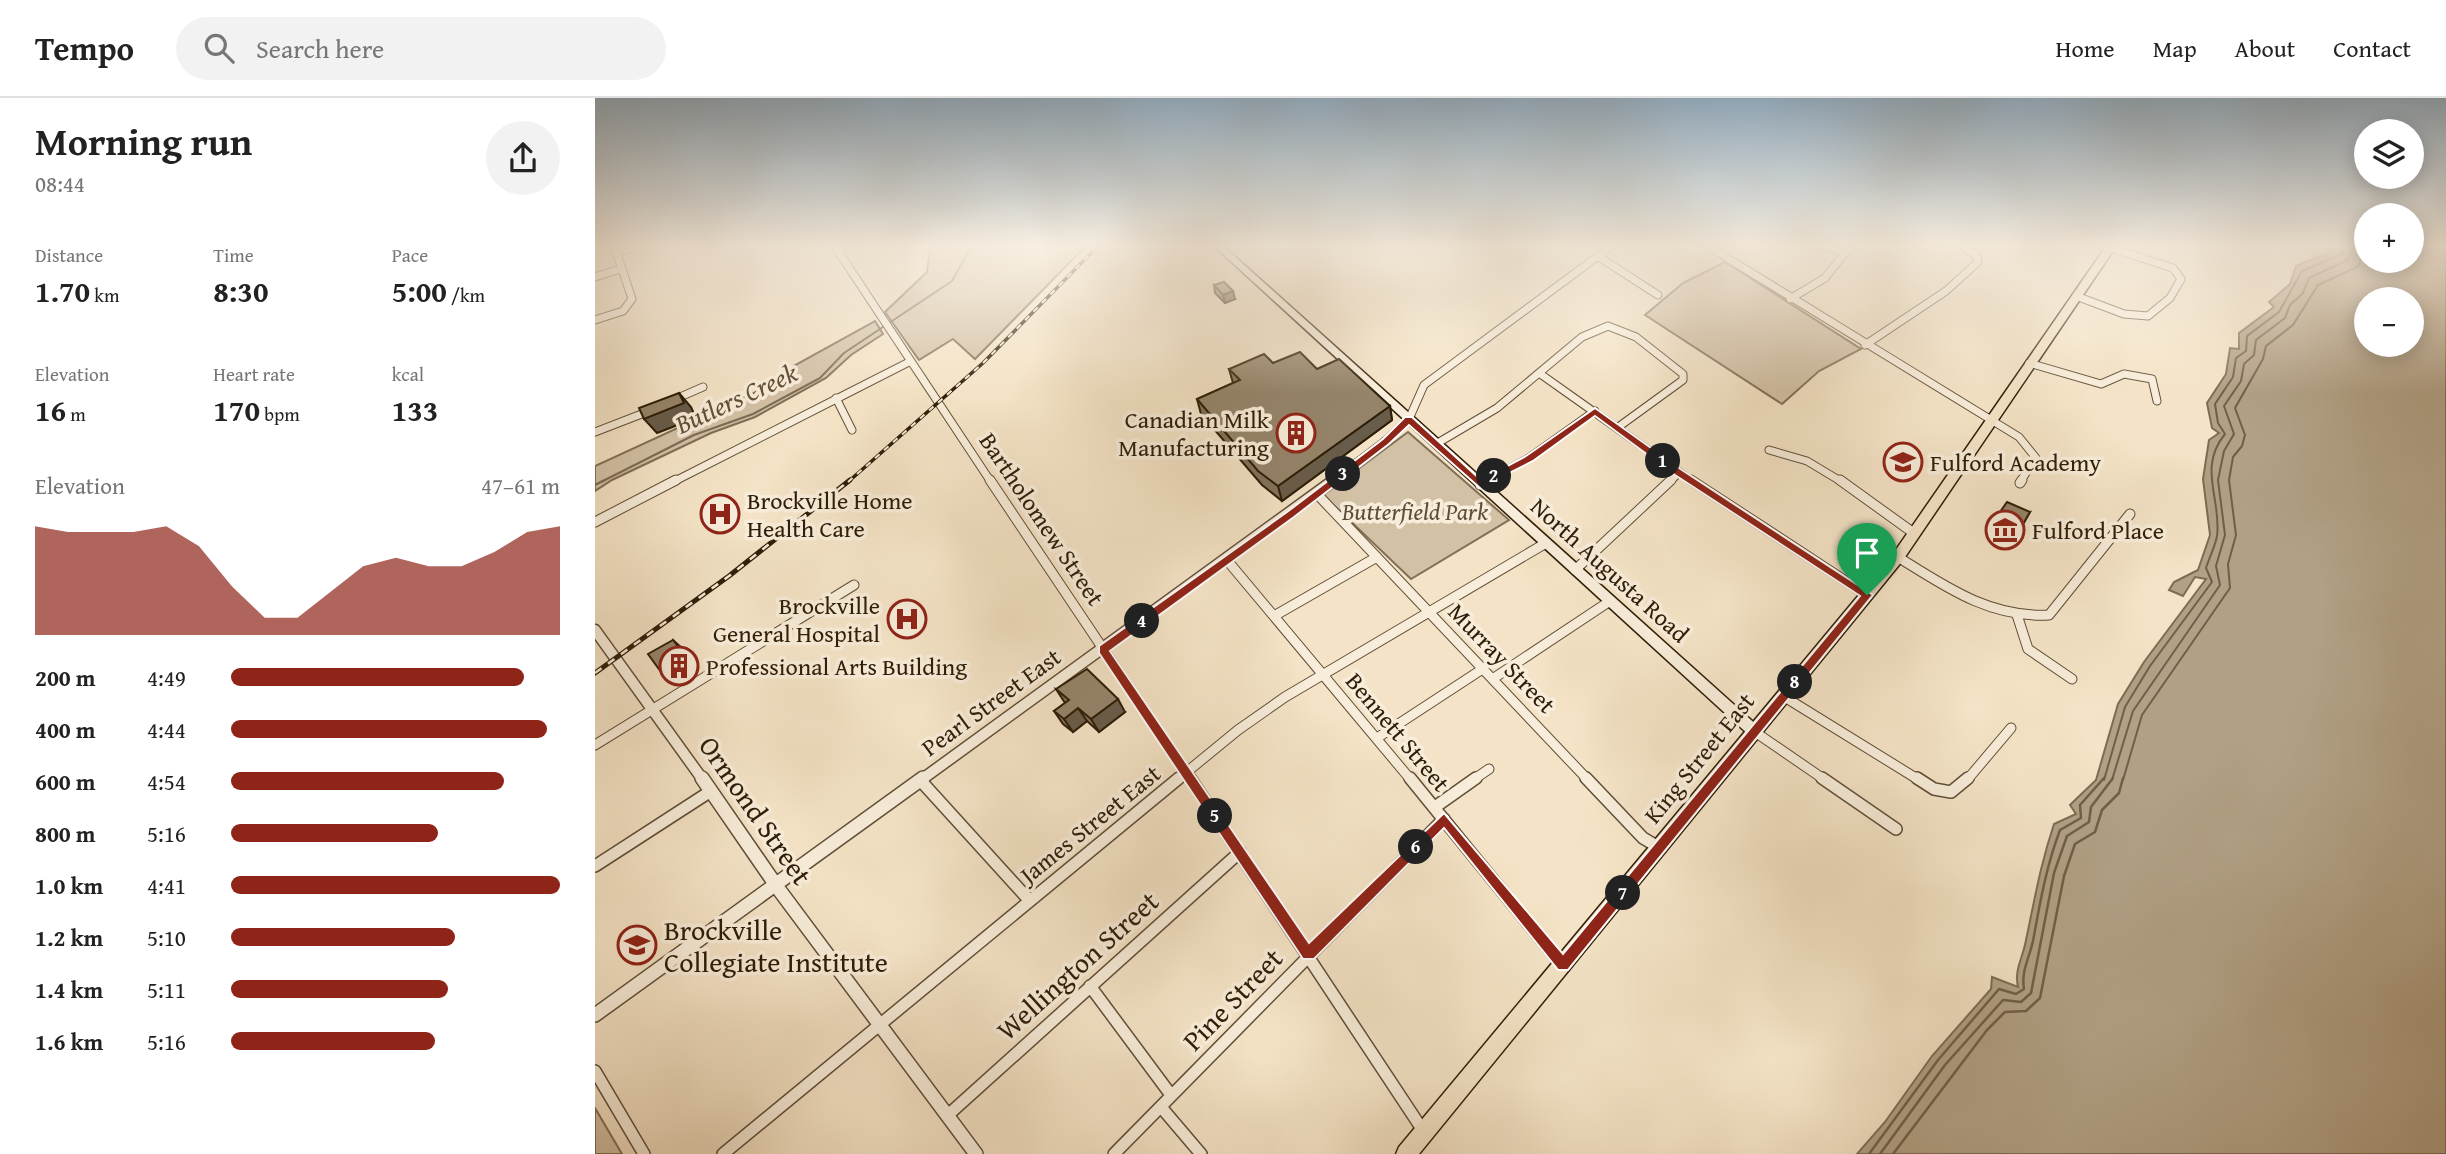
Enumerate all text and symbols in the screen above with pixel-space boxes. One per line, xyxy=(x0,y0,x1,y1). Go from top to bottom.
search box xyxy=(176,17,666,80)
text: Tempo xyxy=(35,24,134,72)
icon: search xyxy=(200,29,238,67)
text: Search here xyxy=(256,29,384,68)
text: Home xyxy=(2056,31,2115,66)
text: Map xyxy=(2153,31,2197,66)
text: About xyxy=(2235,31,2295,66)
text: Contact xyxy=(2333,31,2411,66)
text: Morning run xyxy=(35,113,252,169)
map controls xyxy=(2354,119,2424,357)
button: layers xyxy=(2354,119,2424,189)
button: share xyxy=(486,121,560,195)
text: 08:44 xyxy=(35,167,85,200)
button: + xyxy=(2354,203,2424,273)
text: Distance xyxy=(35,241,103,269)
text: Time xyxy=(213,241,254,269)
text: Pace xyxy=(392,241,428,269)
text: 1.70 xyxy=(35,269,90,313)
text: 8:30 xyxy=(213,269,268,313)
text: 5:00 xyxy=(392,269,447,313)
text: km xyxy=(90,281,119,309)
text: /km xyxy=(447,281,485,309)
button: − xyxy=(2354,287,2424,357)
water label: Butlers Creek xyxy=(668,353,804,444)
text: Elevation xyxy=(35,360,109,388)
text: Heart rate xyxy=(213,360,295,388)
text: kcal xyxy=(392,360,424,388)
text: 16 xyxy=(35,388,66,432)
text: 170 xyxy=(213,388,260,432)
text: 133 xyxy=(392,388,438,432)
text: m xyxy=(66,400,86,428)
text: bpm xyxy=(260,400,300,428)
place label: Canadian Milk Manufacturing xyxy=(1118,402,1270,465)
building icon: Canadian Milk Manufacturing xyxy=(1275,412,1317,454)
street label: Bartholomew Street xyxy=(971,426,1113,613)
school or university icon: Fulford Academy xyxy=(1882,441,1924,483)
pin: 1 xyxy=(1645,444,1681,478)
place label: Fulford Academy xyxy=(1930,445,2101,480)
text: 1 xyxy=(1658,446,1667,474)
pin: 3 xyxy=(1325,456,1361,492)
pin: 2 xyxy=(1476,458,1511,494)
text: 3 xyxy=(1338,459,1347,487)
text: 2 xyxy=(1489,461,1498,489)
text: Elevation xyxy=(35,469,125,502)
text: 47–61 m xyxy=(481,469,560,502)
place label: Brockville Home Health Care xyxy=(747,483,913,546)
street label: North Augusta Road xyxy=(1523,489,1697,651)
hospital icon: Brockville Home Health Care xyxy=(699,493,741,535)
park label: Butterfield Park xyxy=(1341,494,1488,529)
museum icon: Fulford Place xyxy=(1984,509,2026,551)
place label: Fulford Place xyxy=(2032,513,2164,548)
pin xyxy=(1837,523,1897,595)
icon: arrive xyxy=(1848,534,1886,572)
place label: Brockville General Hospital xyxy=(713,588,880,651)
street label: Murray Street xyxy=(1440,595,1564,721)
hospital icon: Brockville General Hospital xyxy=(886,598,928,640)
pin: 4 xyxy=(1125,603,1159,638)
text: 4 xyxy=(1137,606,1146,634)
street label: Pearl Street East xyxy=(914,639,1068,765)
building icon: Professional Arts Building xyxy=(658,645,700,687)
place label: Professional Arts Building xyxy=(706,649,967,684)
text: 200 m xyxy=(35,661,96,694)
text: 4:49 xyxy=(147,661,186,694)
pin: 8 xyxy=(1777,664,1813,700)
street label: Bennett Street xyxy=(1338,665,1459,800)
text: 8 xyxy=(1790,667,1799,695)
street label: King Street East xyxy=(1635,685,1763,831)
text: 400 m xyxy=(35,713,96,746)
text: 4:44 xyxy=(147,713,186,746)
street label: Ormond Street xyxy=(689,727,823,893)
street label: James Street East xyxy=(1010,756,1168,894)
text: 600 m xyxy=(35,765,96,798)
text: 4:54 xyxy=(147,765,186,798)
pin: 5 xyxy=(1197,798,1233,834)
text: 5 xyxy=(1210,801,1219,829)
text: 800 m xyxy=(35,817,96,850)
text: 5:16 xyxy=(147,817,186,850)
pin: 6 xyxy=(1399,830,1433,864)
text: 6 xyxy=(1411,832,1420,860)
text: 1.0 km xyxy=(35,869,103,902)
text: 4:41 xyxy=(147,869,186,902)
pin: 7 xyxy=(1605,876,1641,910)
text: 7 xyxy=(1618,878,1627,906)
street label: Wellington Street xyxy=(987,881,1167,1049)
place label: Brockville Collegiate Institute xyxy=(664,909,888,982)
text: 1.2 km xyxy=(35,921,103,954)
text: 5:10 xyxy=(147,921,186,954)
school or university icon: Brockville Collegiate Institute xyxy=(616,924,658,966)
street label: Pine Street xyxy=(1173,938,1292,1060)
text: 1.4 km xyxy=(35,973,103,1006)
text: 5:11 xyxy=(147,973,186,1006)
text: 1.6 km xyxy=(35,1025,103,1058)
text: 5:16 xyxy=(147,1025,186,1058)

